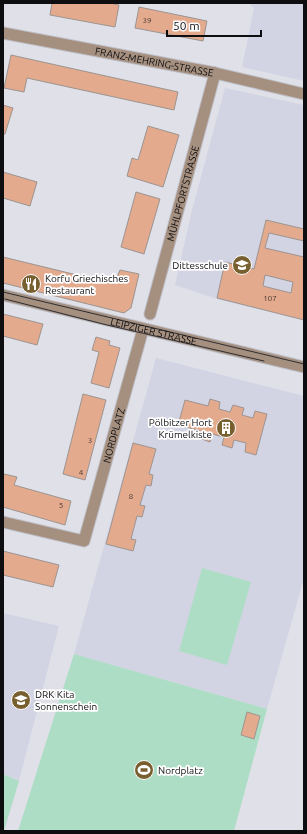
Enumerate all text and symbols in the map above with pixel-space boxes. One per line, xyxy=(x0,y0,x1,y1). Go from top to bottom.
scale bar xyxy=(167,12,261,38)
house number: 39 xyxy=(142,16,152,25)
text: 50 m xyxy=(173,19,200,32)
street label: FRANZ-MEHRING-STRASSE xyxy=(94,45,215,79)
street label: MÜHLPFORTSTRASSE xyxy=(165,144,201,242)
school or university icon: Dittesschule xyxy=(231,254,253,276)
place label: Dittesschule xyxy=(172,260,228,271)
restaurant icon: Korfu Griechisches Restaurant xyxy=(20,273,42,295)
place label: Korfu Griechisches Restaurant xyxy=(45,273,128,296)
house number: 107 xyxy=(263,294,277,303)
street label: LEIPZIGER STRASSE xyxy=(109,316,198,347)
street label: NORDPLATZ xyxy=(101,406,127,464)
place label: Pölbitzer Hort Krümelkiste xyxy=(149,417,212,440)
building icon: Pölbitzer Hort Krümelkiste xyxy=(215,417,237,439)
house number: 3 xyxy=(88,436,92,445)
house number: 4 xyxy=(79,468,84,477)
house number: 8 xyxy=(129,492,134,501)
house number: 5 xyxy=(59,501,63,510)
school or university icon: DRK Kita Sonnenschein xyxy=(10,689,32,711)
place label: DRK Kita Sonnenschein xyxy=(35,689,97,712)
sports icon: Nordplatz xyxy=(133,759,155,781)
place label: Nordplatz xyxy=(158,765,203,776)

